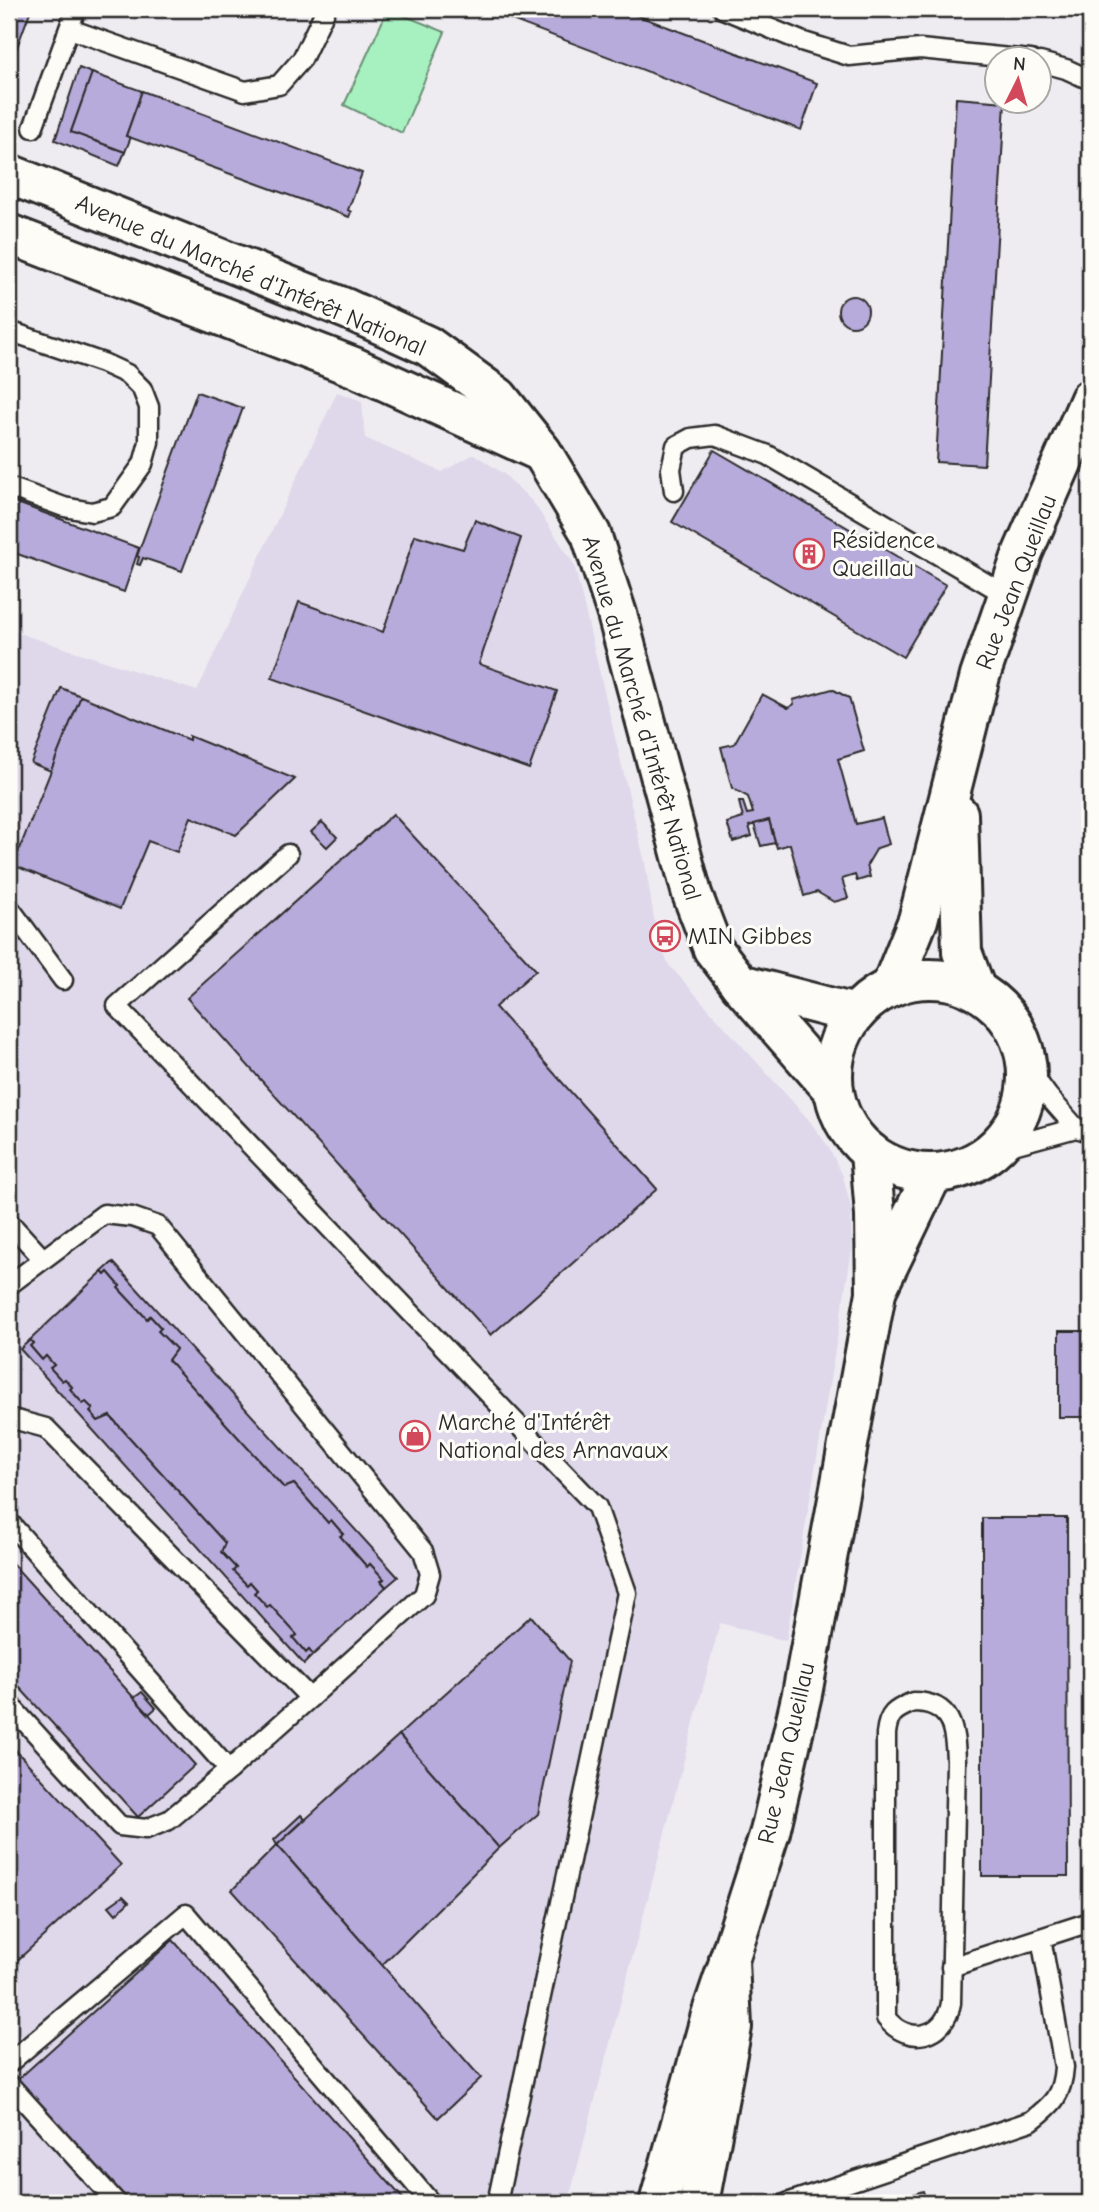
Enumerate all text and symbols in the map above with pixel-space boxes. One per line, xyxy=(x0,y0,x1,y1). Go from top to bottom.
north arrow xyxy=(984,46,1054,116)
text: N xyxy=(1012,53,1027,76)
street label: Avenue du Marché d'Intérêt National xyxy=(72,188,430,362)
street label: Rue Jean Queillau xyxy=(970,491,1062,673)
place label: Résidence Queillau xyxy=(832,526,935,582)
street label: Avenue du Marché d'Intérêt National xyxy=(576,532,708,904)
building icon: Résidence Queillau xyxy=(792,537,826,571)
bus stop icon: MIN Gibbes xyxy=(648,919,682,953)
place label: MIN Gibbes xyxy=(688,922,812,950)
place label: Marché d'Intérêt National des Arnavaux xyxy=(438,1408,668,1464)
shop icon: Marché d'Intérêt National des Arnavaux xyxy=(398,1419,432,1453)
street label: Rue Jean Queillau xyxy=(752,1660,820,1846)

